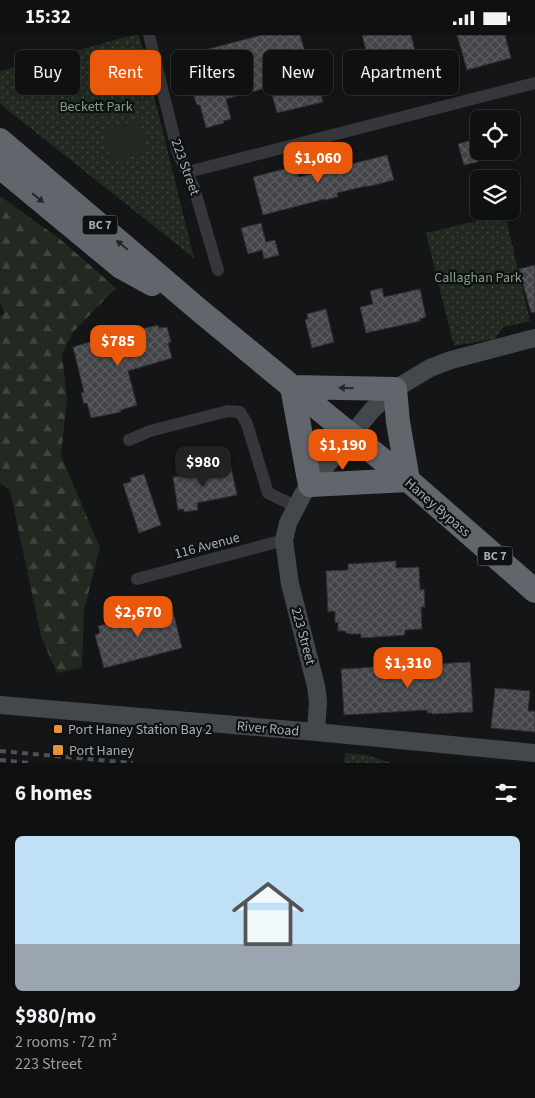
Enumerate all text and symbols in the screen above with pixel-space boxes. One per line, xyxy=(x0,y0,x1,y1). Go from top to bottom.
text: 15:32 xyxy=(25,4,71,31)
chip: Buy xyxy=(15,50,80,95)
chip: Rent xyxy=(90,50,161,95)
chip: Filters xyxy=(171,50,253,95)
chip: New xyxy=(263,50,333,95)
chip: Apartment xyxy=(343,50,459,95)
park label: Beckett Park xyxy=(59,97,133,117)
map controls xyxy=(470,110,520,220)
button: locate xyxy=(470,110,520,160)
street label: 223 Street xyxy=(166,136,205,199)
pin: $1,060 xyxy=(277,141,359,184)
text: $1,060 xyxy=(294,147,342,169)
button: layers xyxy=(470,170,520,220)
one-way arrow xyxy=(31,192,44,203)
road number: BC 7 xyxy=(82,215,118,235)
one-way arrow xyxy=(116,239,129,250)
park label: Callaghan Park xyxy=(434,268,522,288)
pin: $785 xyxy=(88,325,148,367)
text: $785 xyxy=(101,330,135,352)
one-way arrow xyxy=(338,383,354,391)
pin: $1,190 xyxy=(302,429,384,471)
text: $1,190 xyxy=(319,434,367,456)
pin: $980 xyxy=(173,445,233,488)
text: $980 xyxy=(186,451,220,473)
street label: Haney Bypass xyxy=(400,474,475,542)
street label: 116 Avenue xyxy=(172,528,242,564)
road number: BC 7 xyxy=(478,547,512,565)
pin: $2,670 xyxy=(97,595,179,638)
text: $2,670 xyxy=(114,601,162,623)
street label: 223 Street xyxy=(286,605,320,667)
pin: $1,310 xyxy=(367,647,449,689)
text: $1,310 xyxy=(384,652,432,674)
street label: River Road xyxy=(236,716,300,742)
place label: Port Haney Station Bay 2 xyxy=(68,720,212,740)
marker: Port Haney Station Bay 2 xyxy=(52,723,64,735)
place label: Port Haney xyxy=(69,741,134,761)
marker: Port Haney xyxy=(51,743,65,757)
text: 6 homes xyxy=(15,778,92,808)
icon: filters xyxy=(492,779,520,807)
icon: home xyxy=(223,869,313,959)
text: $980/mo xyxy=(15,1001,96,1031)
text: 2 rooms · 72 m² xyxy=(15,1031,117,1053)
text: 223 Street xyxy=(15,1053,82,1075)

